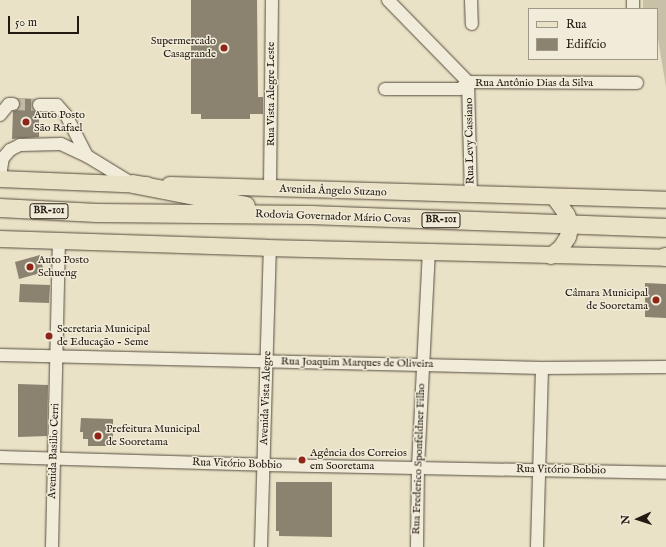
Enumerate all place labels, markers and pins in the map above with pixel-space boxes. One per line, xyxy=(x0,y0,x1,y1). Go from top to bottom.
place label: Supermercado Casagrande xyxy=(151,35,216,61)
marker: Supermercado Casagrande xyxy=(219,43,229,53)
place label: Auto Posto São Rafael xyxy=(34,109,85,135)
marker: Auto Posto São Rafael xyxy=(21,117,31,127)
place label: Auto Posto Schueng xyxy=(38,254,89,280)
marker: Auto Posto Schueng xyxy=(25,262,35,272)
place label: Câmara Municipal de Sooretama xyxy=(565,287,648,313)
marker: Câmara Municipal de Sooretama xyxy=(651,295,661,305)
place label: Secretaria Municipal de Educação - Seme xyxy=(57,323,150,349)
marker: Secretaria Municipal de Educação - Seme xyxy=(44,331,54,341)
place label: Prefeitura Municipal de Sooretama xyxy=(106,423,200,449)
marker: Prefeitura Municipal de Sooretama xyxy=(93,431,103,441)
place label: Agência dos Correios em Sooretama xyxy=(310,447,407,473)
marker: Agência dos Correios em Sooretama xyxy=(297,455,307,465)

